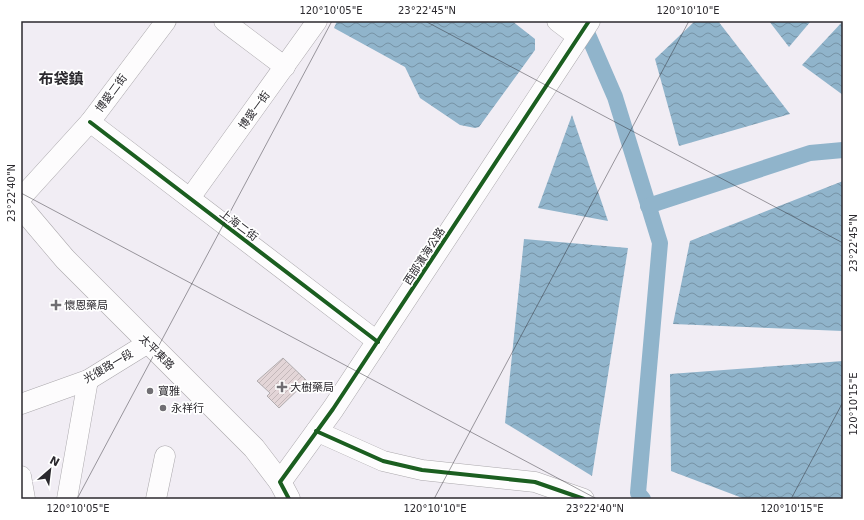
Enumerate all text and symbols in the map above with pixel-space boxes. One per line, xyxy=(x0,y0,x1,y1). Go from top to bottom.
text: 120°10'05"E xyxy=(299,5,363,16)
text: 23°22'45"N xyxy=(398,5,456,16)
text: 120°10'10"E xyxy=(656,5,720,16)
district label: 布袋鎮 xyxy=(38,70,84,88)
street label: 博愛二街 xyxy=(93,72,130,115)
street label: 博愛一街 xyxy=(236,89,273,132)
text: 23°22'40"N xyxy=(6,164,17,222)
street label: 上海二街 xyxy=(217,207,260,244)
text: 23°22'45"N xyxy=(848,214,859,272)
street label: 西部濱海公路 xyxy=(401,225,448,287)
place label: 懷恩藥局 xyxy=(64,299,108,312)
marker: 懷恩藥局 xyxy=(51,300,61,310)
street label: 太平東路 xyxy=(136,332,177,373)
street label: 光復路一段 xyxy=(81,347,135,386)
text: 120°10'15"E xyxy=(848,372,859,436)
place label: 大樹藥局 xyxy=(290,381,334,394)
marker: 大樹藥局 xyxy=(277,382,287,392)
place label: 寶雅 xyxy=(158,385,180,398)
marker: 寶雅 xyxy=(145,386,155,396)
place label: 永祥行 xyxy=(171,402,204,415)
marker: 永祥行 xyxy=(158,403,168,413)
north arrow xyxy=(30,450,70,490)
text: N xyxy=(47,454,62,470)
text: 120°10'05"E xyxy=(46,503,110,514)
text: 120°10'10"E xyxy=(403,503,467,514)
text: 23°22'40"N xyxy=(566,503,624,514)
text: 120°10'15"E xyxy=(760,503,824,514)

